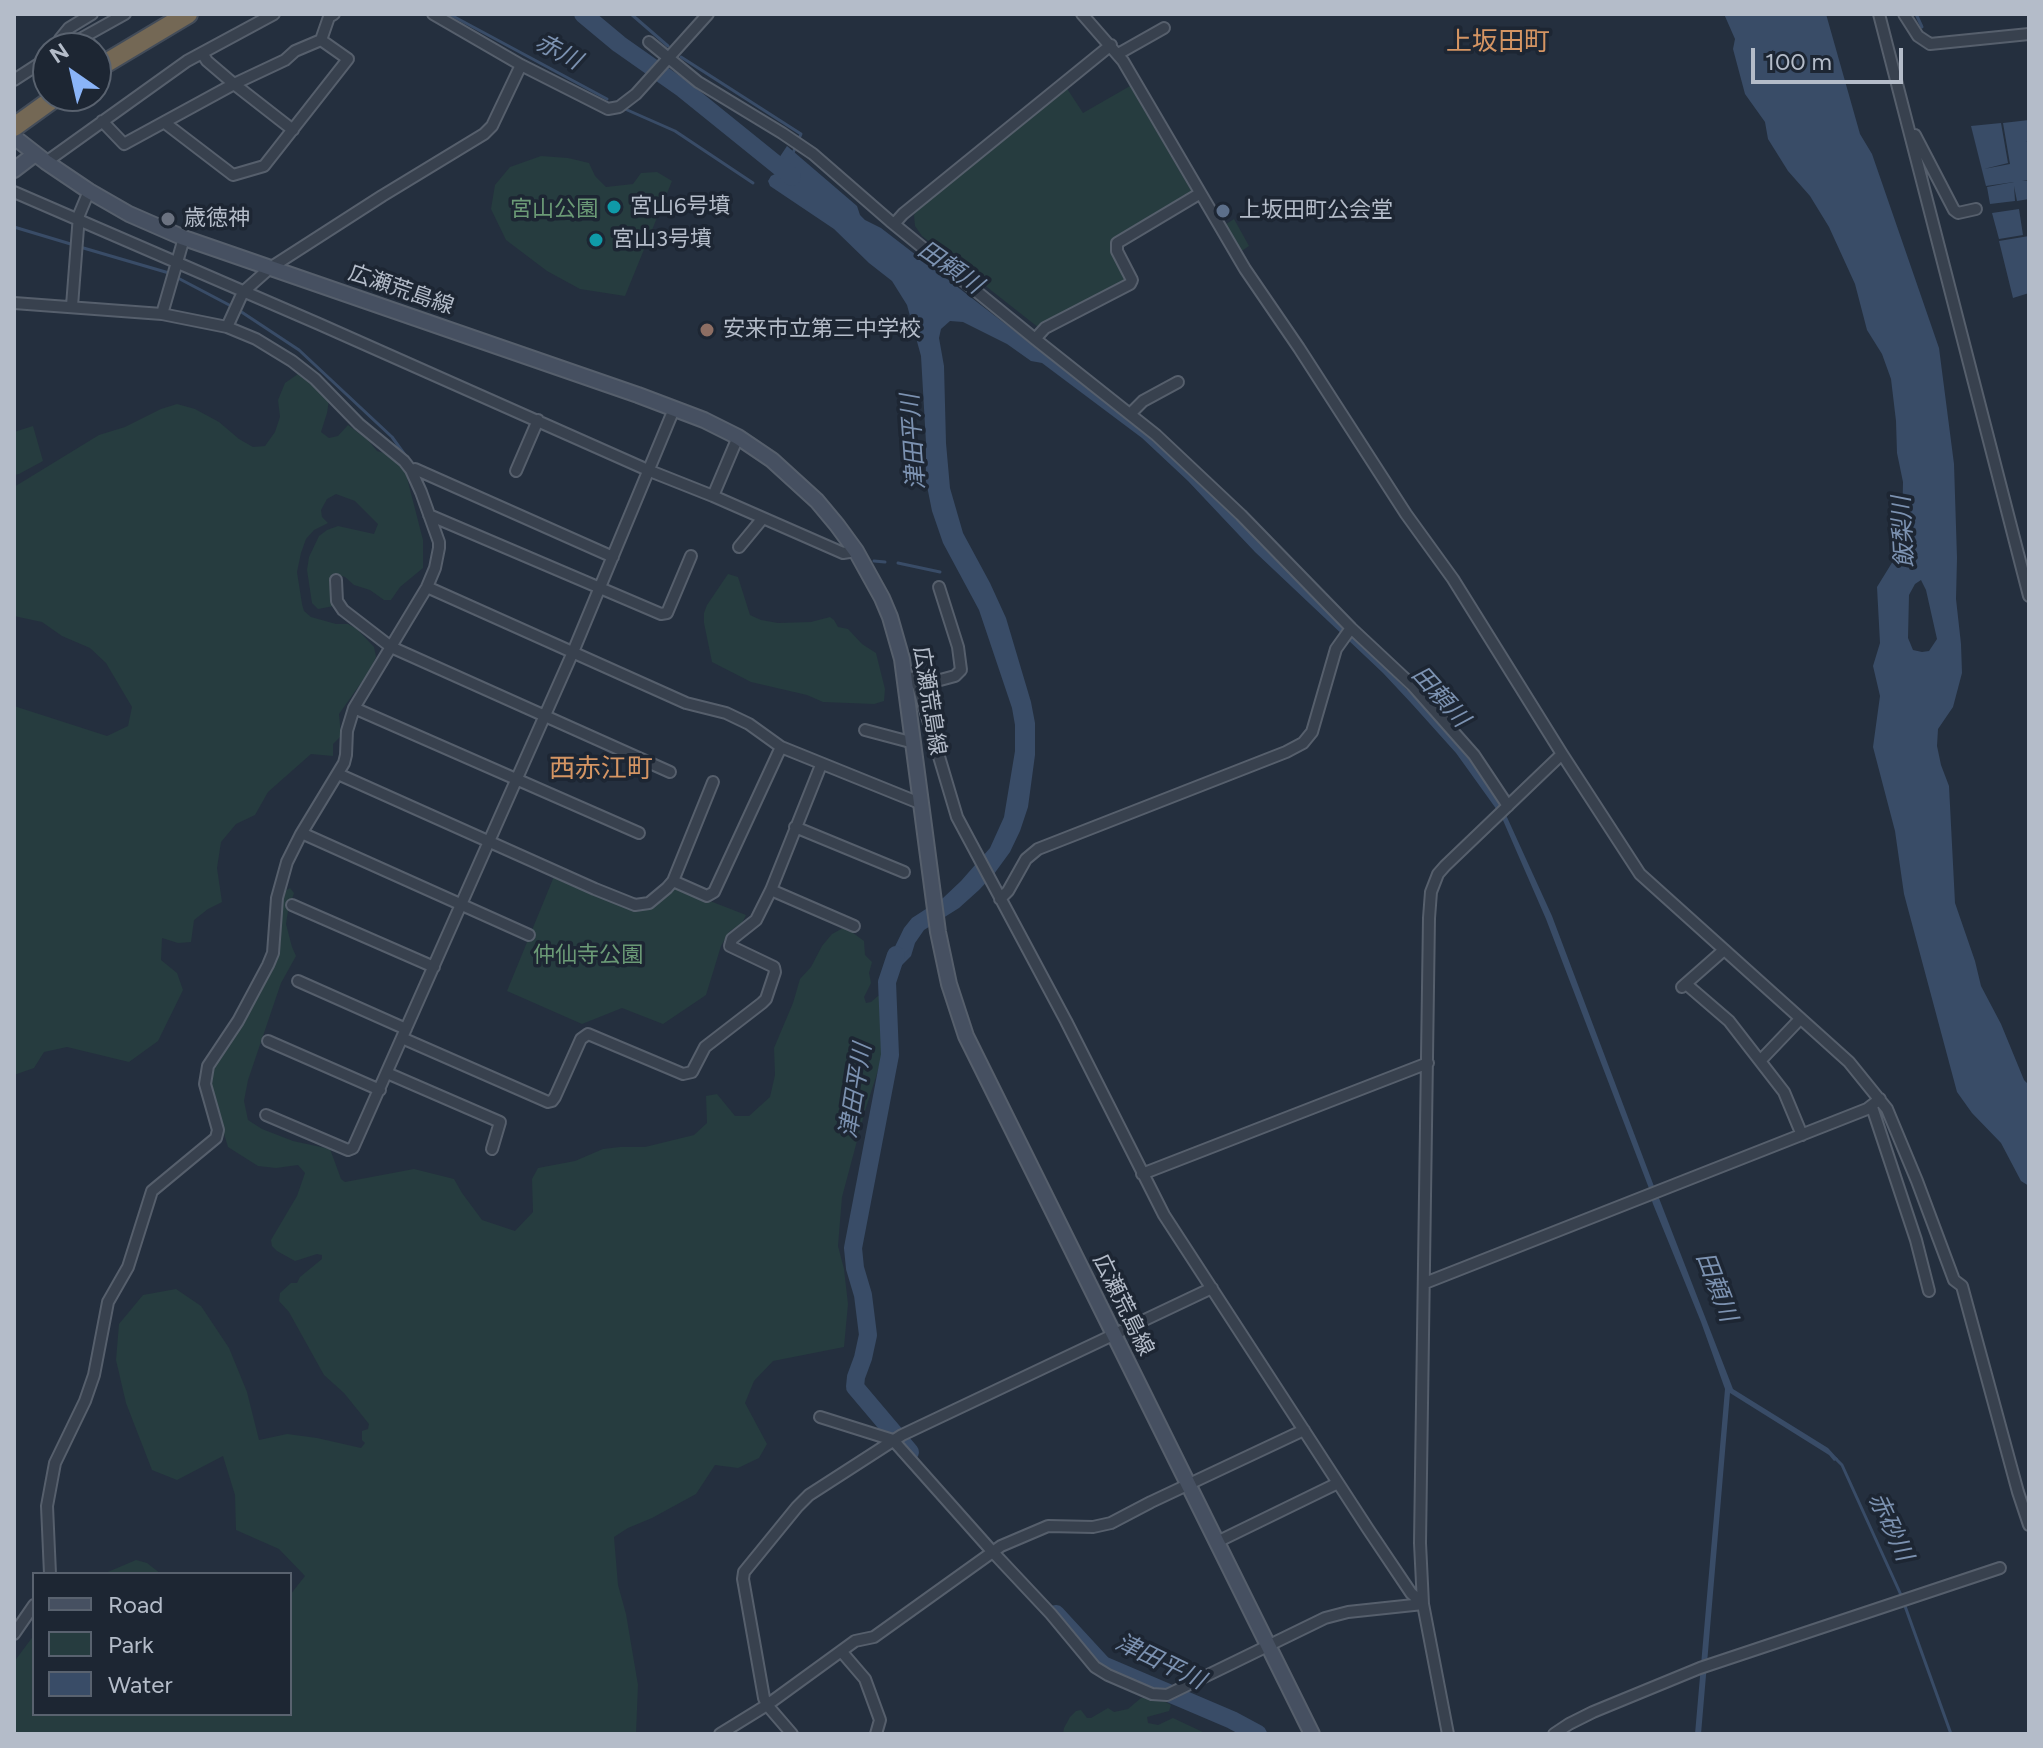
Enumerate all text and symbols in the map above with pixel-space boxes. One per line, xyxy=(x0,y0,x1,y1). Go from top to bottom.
district label: 上坂田町 xyxy=(1446,26,1550,58)
water label: 赤川 xyxy=(530,28,586,76)
north arrow xyxy=(32,32,112,112)
scale bar xyxy=(1755,32,1907,82)
text: N xyxy=(45,37,74,69)
text: 100 m xyxy=(1765,47,1832,76)
place label: 宮山6号墳 xyxy=(630,194,730,220)
park label: 宮山公園 xyxy=(510,197,598,223)
marker: 宮山6号墳 xyxy=(605,198,623,216)
place label: 上坂田町公会堂 xyxy=(1239,198,1393,224)
marker: 上坂田町公会堂 xyxy=(1214,202,1232,220)
place label: 歳徳神 xyxy=(184,206,250,232)
marker: 歳徳神 xyxy=(159,210,177,228)
place label: 宮山3号墳 xyxy=(612,227,712,253)
marker: 宮山3号墳 xyxy=(587,231,605,249)
water label: 田頼川 xyxy=(912,236,988,300)
street label: 広瀬荒島線 xyxy=(345,260,457,320)
place label: 安来市立第三中学校 xyxy=(723,317,921,343)
marker: 安来市立第三中学校 xyxy=(698,321,716,339)
water label: 津田平川 xyxy=(896,393,932,491)
water label: 飯梨川 xyxy=(1888,495,1920,569)
street label: 広瀬荒島線 xyxy=(907,645,951,757)
water label: 田頼川 xyxy=(1405,661,1475,733)
district label: 西赤江町 xyxy=(549,753,653,785)
park label: 仲仙寺公園 xyxy=(533,943,643,969)
water label: 津田平川 xyxy=(834,1041,878,1141)
water label: 田頼川 xyxy=(1690,1248,1742,1326)
street label: 広瀬荒島線 xyxy=(1087,1250,1159,1360)
water label: 赤砂川 xyxy=(1862,1488,1918,1566)
legend xyxy=(32,1572,292,1716)
text: Road xyxy=(108,1590,163,1619)
water label: 津田平川 xyxy=(1111,1628,1209,1696)
text: Park xyxy=(108,1630,154,1659)
text: Water xyxy=(108,1670,173,1699)

